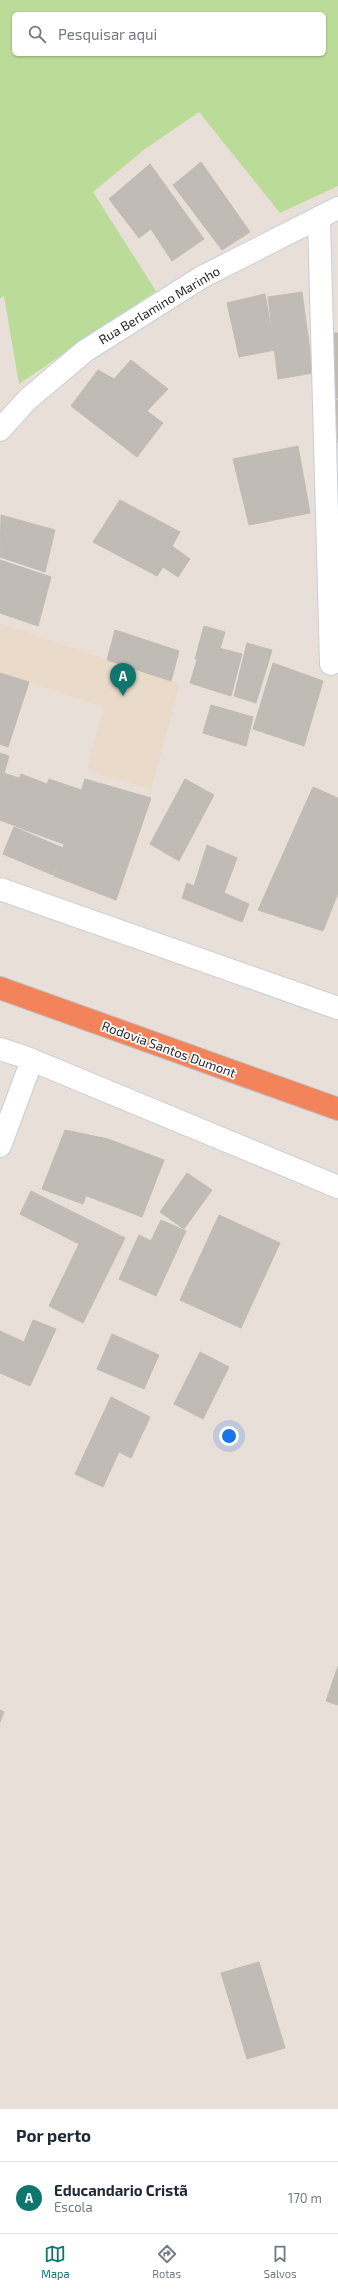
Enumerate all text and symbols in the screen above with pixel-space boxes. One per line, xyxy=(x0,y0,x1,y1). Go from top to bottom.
search box xyxy=(12,12,326,56)
icon: search xyxy=(26,23,48,45)
text: Pesquisar aqui xyxy=(58,25,157,43)
street label: Rua Berlamino Marinho xyxy=(95,262,223,348)
pin: A xyxy=(110,663,136,696)
street label: Rodovia Santos Dumont xyxy=(100,1017,238,1081)
your location xyxy=(219,1426,239,1446)
text: Por perto xyxy=(16,2125,91,2145)
text: Educandario Cristã xyxy=(54,2181,188,2199)
text: A xyxy=(25,2190,33,2206)
text: 170 m xyxy=(288,2190,322,2206)
text: Escola xyxy=(54,2199,93,2215)
tab: Mapa xyxy=(41,2243,69,2280)
tab: Rotas xyxy=(152,2243,181,2280)
tab: Salvos xyxy=(264,2243,297,2280)

